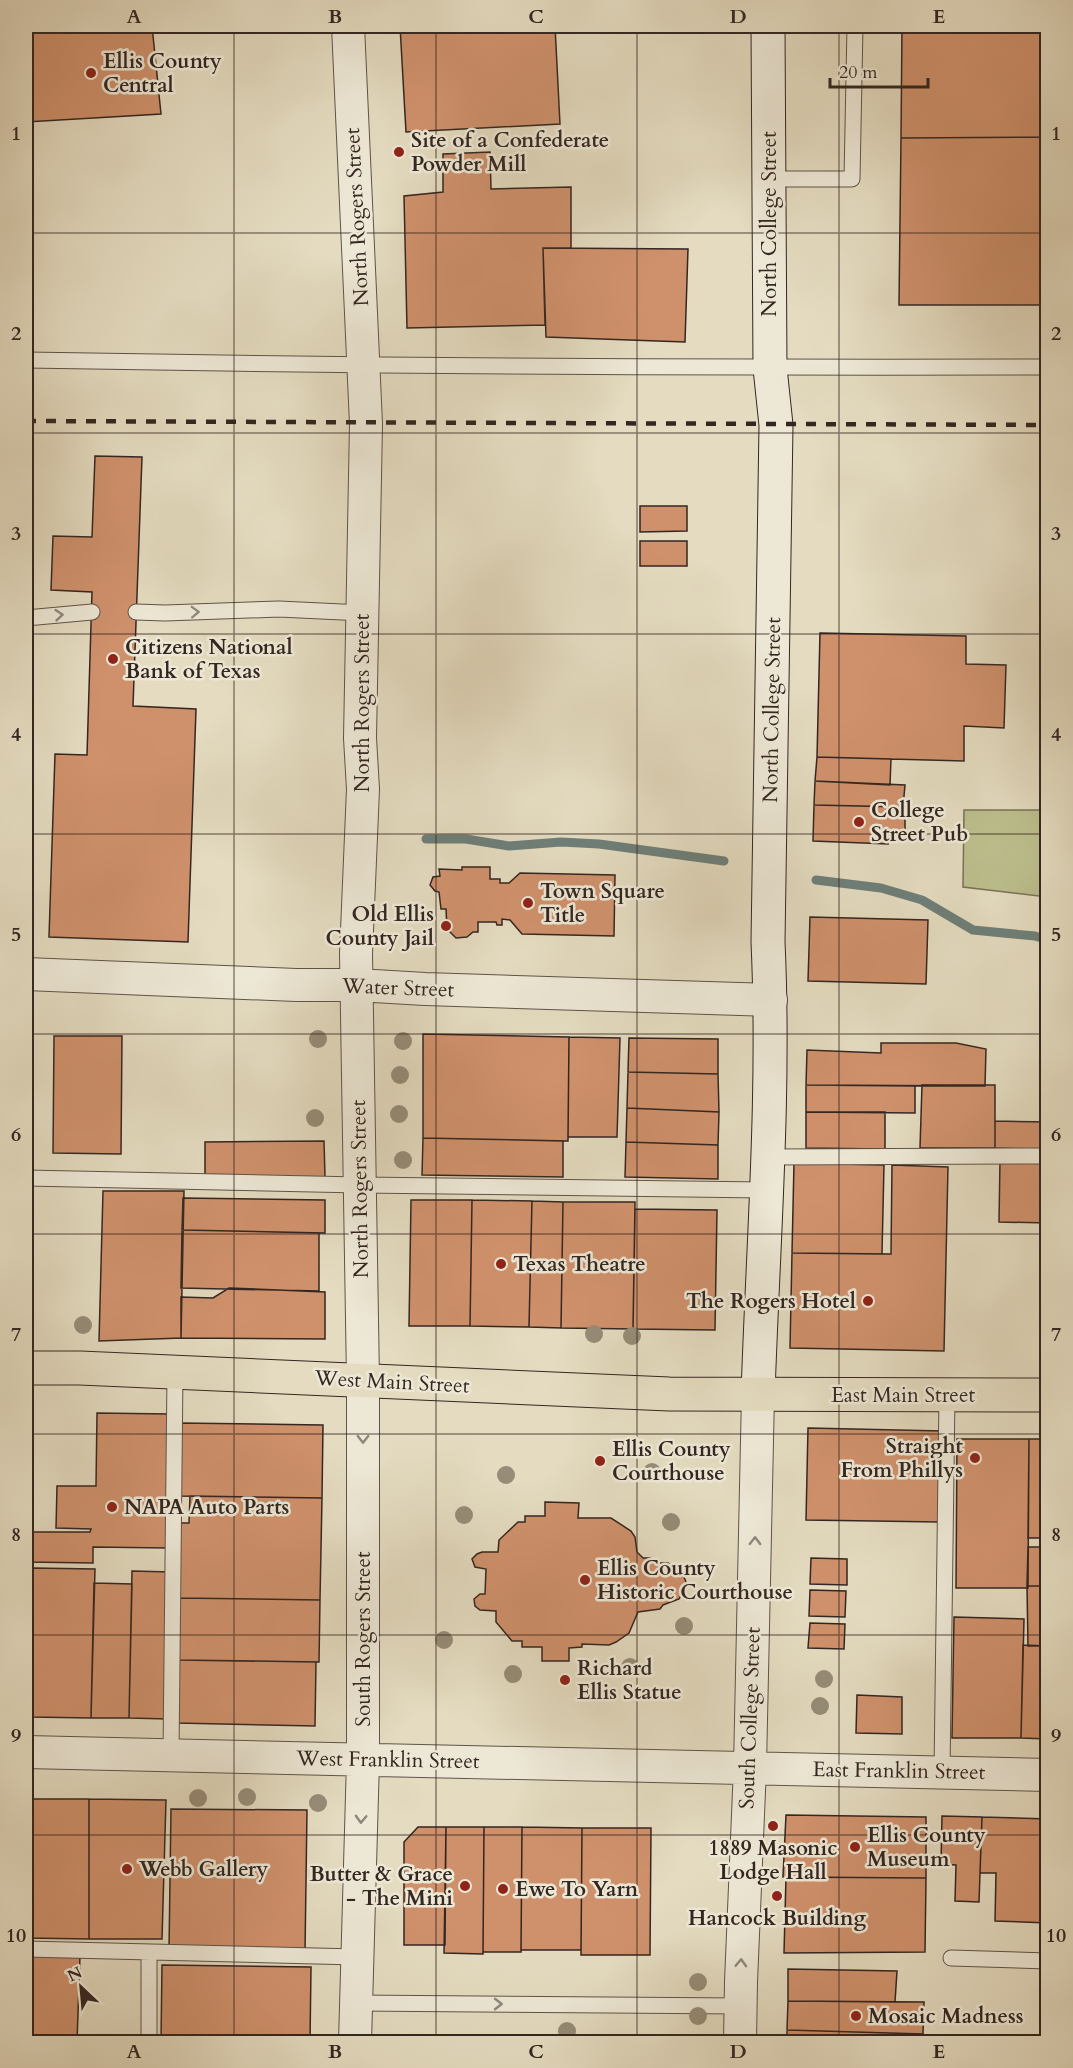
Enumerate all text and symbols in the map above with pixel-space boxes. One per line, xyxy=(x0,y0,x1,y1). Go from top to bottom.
text: A xyxy=(126,3,142,30)
text: B xyxy=(328,3,342,30)
text: C xyxy=(528,3,544,30)
text: D xyxy=(729,3,747,30)
text: E xyxy=(933,3,945,30)
place label: Ellis County Central xyxy=(103,47,222,100)
scale bar xyxy=(830,51,928,89)
text: 20 m xyxy=(839,60,878,85)
marker: Ellis County Central xyxy=(84,66,98,80)
text: 1 xyxy=(11,120,21,147)
text: 1 xyxy=(1051,120,1061,147)
place label: Site of a Confederate Powder Mill xyxy=(411,126,609,179)
street label: North Rogers Street xyxy=(338,127,376,307)
street label: North College Street xyxy=(755,131,784,317)
marker: Site of a Confederate Powder Mill xyxy=(392,145,406,159)
text: 2 xyxy=(11,320,21,347)
text: 2 xyxy=(1051,320,1061,347)
text: 3 xyxy=(11,520,21,547)
text: 3 xyxy=(1051,520,1061,547)
one-way arrow xyxy=(190,605,199,618)
one-way arrow xyxy=(54,609,63,622)
street label: North Rogers Street xyxy=(348,613,377,792)
street label: North College Street xyxy=(756,616,788,803)
place label: Citizens National Bank of Texas xyxy=(125,633,293,686)
marker: Citizens National Bank of Texas xyxy=(106,652,120,666)
text: 4 xyxy=(11,721,21,748)
text: 4 xyxy=(1051,721,1061,748)
place label: College Street Pub xyxy=(871,796,968,849)
marker: College Street Pub xyxy=(852,815,866,829)
place label: Town Square Title xyxy=(540,877,665,930)
marker: Town Square Title xyxy=(521,896,535,910)
place label: Old Ellis County Jail xyxy=(326,900,434,953)
marker: Old Ellis County Jail xyxy=(439,919,453,933)
text: 5 xyxy=(11,921,21,948)
text: 5 xyxy=(1051,921,1061,948)
street label: Water Street xyxy=(340,972,455,1004)
street label: North Rogers Street xyxy=(344,1099,376,1279)
text: 6 xyxy=(11,1121,21,1148)
text: 6 xyxy=(1051,1121,1061,1148)
place label: Texas Theatre xyxy=(513,1250,646,1279)
marker: Texas Theatre xyxy=(494,1257,508,1271)
place label: The Rogers Hotel xyxy=(686,1287,856,1316)
marker: The Rogers Hotel xyxy=(861,1294,875,1308)
text: 7 xyxy=(11,1321,21,1348)
text: 7 xyxy=(1051,1321,1061,1348)
street label: West Main Street xyxy=(313,1363,470,1401)
street label: East Main Street xyxy=(831,1381,975,1410)
place label: Straight From Phillys xyxy=(840,1432,964,1485)
one-way arrow xyxy=(357,1434,369,1443)
place label: Ellis County Courthouse xyxy=(612,1435,731,1488)
marker: Straight From Phillys xyxy=(968,1451,982,1465)
marker: Ellis County Courthouse xyxy=(593,1454,607,1468)
place label: NAPA Auto Parts xyxy=(124,1493,289,1522)
marker: NAPA Auto Parts xyxy=(105,1500,119,1514)
text: 8 xyxy=(11,1521,21,1548)
text: 8 xyxy=(1051,1521,1061,1548)
one-way arrow xyxy=(749,1536,761,1545)
street label: South Rogers Street xyxy=(349,1551,378,1727)
place label: Ellis County Historic Courthouse xyxy=(597,1554,793,1607)
marker: Ellis County Historic Courthouse xyxy=(578,1573,592,1587)
street label: South College Street xyxy=(732,1626,768,1810)
place label: Richard Ellis Statue xyxy=(577,1654,682,1707)
marker: Richard Ellis Statue xyxy=(558,1673,572,1687)
text: 9 xyxy=(11,1722,21,1749)
text: 9 xyxy=(1051,1722,1061,1749)
street label: West Franklin Street xyxy=(295,1744,480,1776)
street label: East Franklin Street xyxy=(812,1755,986,1787)
one-way arrow xyxy=(355,1814,367,1823)
marker: 1889 Masonic Lodge Hall xyxy=(766,1819,780,1833)
place label: Ellis County Museum xyxy=(867,1821,986,1874)
place label: 1889 Masonic Lodge Hall xyxy=(709,1834,837,1887)
marker: Ellis County Museum xyxy=(848,1840,862,1854)
place label: Webb Gallery xyxy=(138,1855,268,1884)
place label: Butter & Grace - The Mini xyxy=(309,1860,453,1913)
marker: Webb Gallery xyxy=(120,1862,134,1876)
place label: Ewe To Yarn xyxy=(515,1875,639,1904)
marker: Butter & Grace - The Mini xyxy=(458,1879,472,1893)
marker: Ewe To Yarn xyxy=(496,1882,510,1896)
marker: Hancock Building xyxy=(770,1889,784,1903)
place label: Hancock Building xyxy=(688,1904,866,1933)
text: 10 xyxy=(6,1922,26,1949)
text: 10 xyxy=(1046,1922,1066,1949)
north arrow xyxy=(51,1957,111,2017)
one-way arrow xyxy=(735,1959,748,1968)
text: N xyxy=(64,1961,86,1987)
one-way arrow xyxy=(493,1998,502,2010)
place label: Mosaic Madness xyxy=(868,2002,1024,2031)
marker: Mosaic Madness xyxy=(849,2009,863,2023)
text: A xyxy=(126,2038,142,2065)
text: B xyxy=(328,2038,342,2065)
text: C xyxy=(528,2038,544,2065)
text: D xyxy=(729,2038,747,2065)
text: E xyxy=(933,2038,945,2065)

